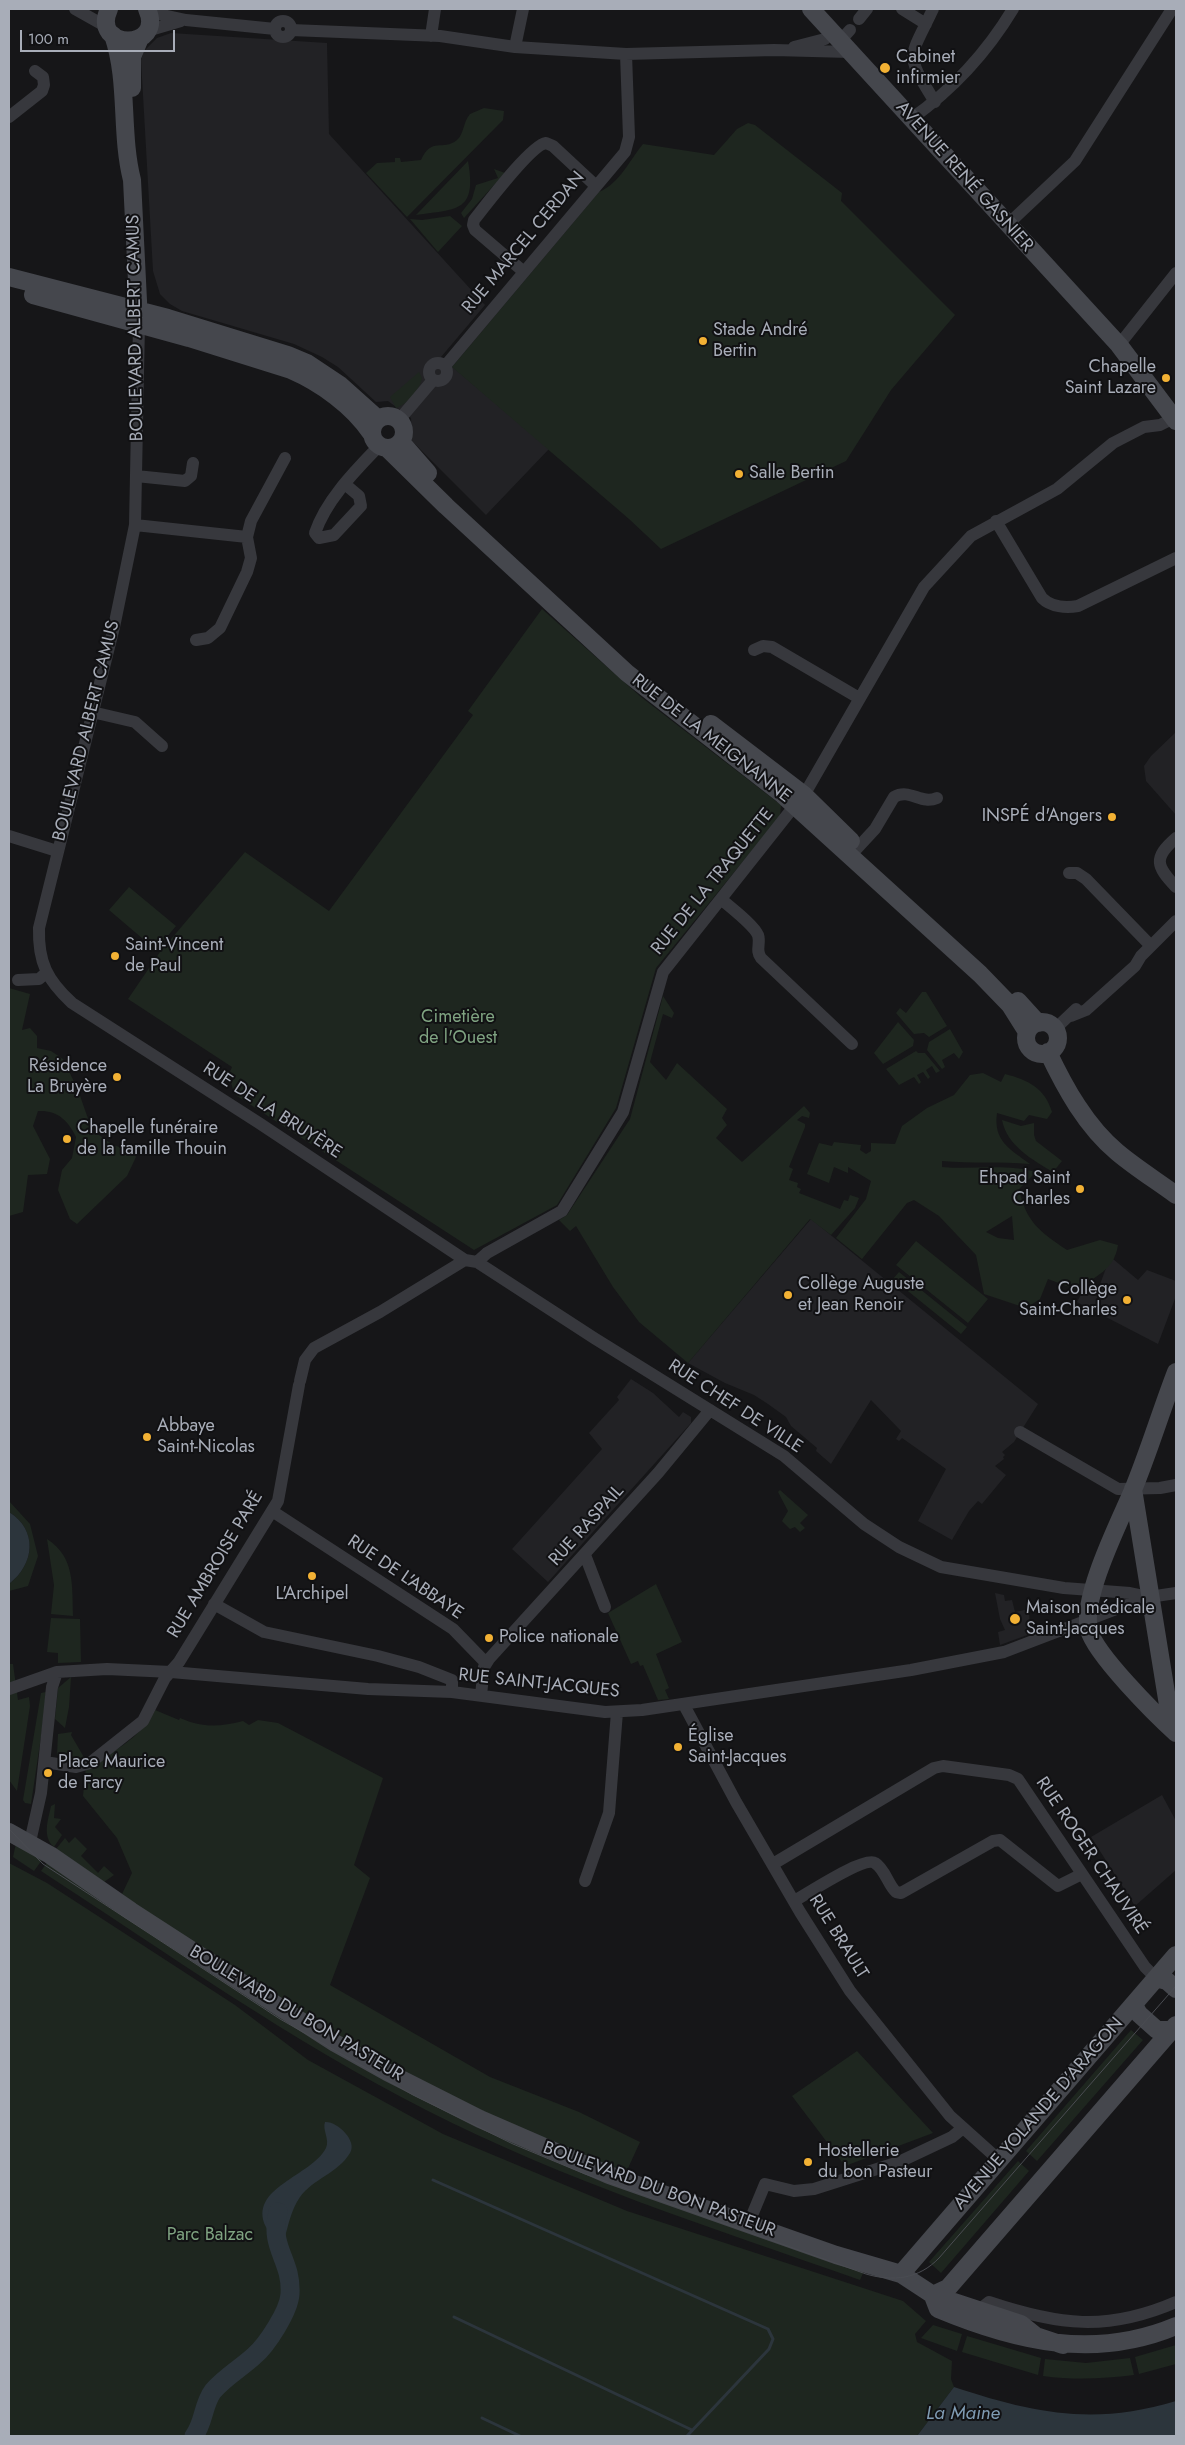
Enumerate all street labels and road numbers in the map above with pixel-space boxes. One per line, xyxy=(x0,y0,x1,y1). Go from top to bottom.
street label: AVENUE RENÉ GASNIER xyxy=(891,97,1037,257)
street label: RUE MARCEL CERDAN xyxy=(458,168,590,318)
street label: BOULEVARD ALBERT CAMUS xyxy=(123,215,149,441)
street label: BOULEVARD ALBERT CAMUS xyxy=(49,618,125,844)
street label: RUE DE LA MEIGNANNE xyxy=(627,670,795,808)
street label: RUE DE LA TRAQUETTE xyxy=(647,804,779,960)
street label: RUE DE LA BRUYÈRE xyxy=(198,1058,346,1164)
street label: RUE CHEF DE VILLE xyxy=(664,1355,806,1459)
street label: RUE RASPAIL xyxy=(545,1481,629,1571)
street label: RUE AMBROISE PARÉ xyxy=(164,1488,268,1642)
street label: RUE DE L'ABBAYE xyxy=(343,1531,467,1625)
street label: RUE SAINT-JACQUES xyxy=(457,1665,621,1703)
street label: RUE ROGER CHAUVIRÉ xyxy=(1030,1773,1152,1939)
street label: RUE BRAULT xyxy=(804,1891,872,1983)
street label: BOULEVARD DU BON PASTEUR xyxy=(185,1941,407,2087)
street label: AVENUE YOLANDE D’ARAGON xyxy=(950,2013,1128,2215)
street label: BOULEVARD DU BON PASTEUR xyxy=(540,2138,778,2242)

